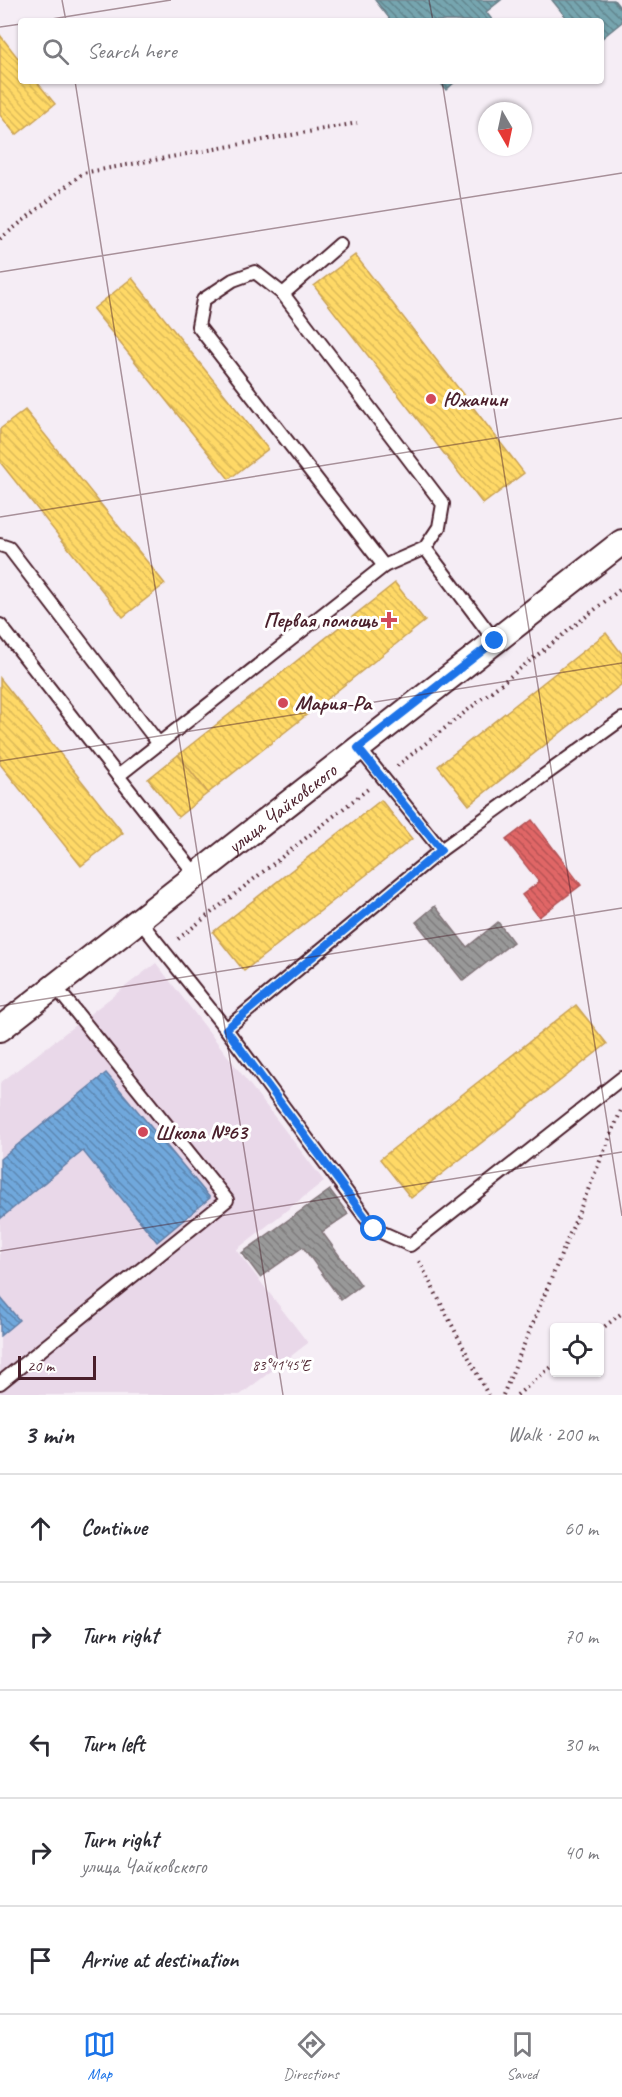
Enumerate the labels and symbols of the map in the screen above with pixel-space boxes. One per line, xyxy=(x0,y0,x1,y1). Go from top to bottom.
north arrow xyxy=(478,102,532,156)
place label: Южанин xyxy=(443,386,509,412)
marker: Южанин xyxy=(424,392,438,406)
place label: Первая помощь xyxy=(263,607,379,633)
marker: Первая помощь xyxy=(382,613,396,627)
route end xyxy=(481,627,507,653)
place label: Мария-Ра xyxy=(295,690,373,716)
marker: Мария-Ра xyxy=(276,696,290,710)
street label: улица Чайковского xyxy=(220,756,343,860)
place label: Школа №63 xyxy=(155,1119,249,1145)
marker: Школа №63 xyxy=(136,1125,150,1139)
route start xyxy=(360,1215,386,1241)
scale bar xyxy=(18,1353,96,1380)
text: 83°41'45"E xyxy=(252,1356,312,1375)

